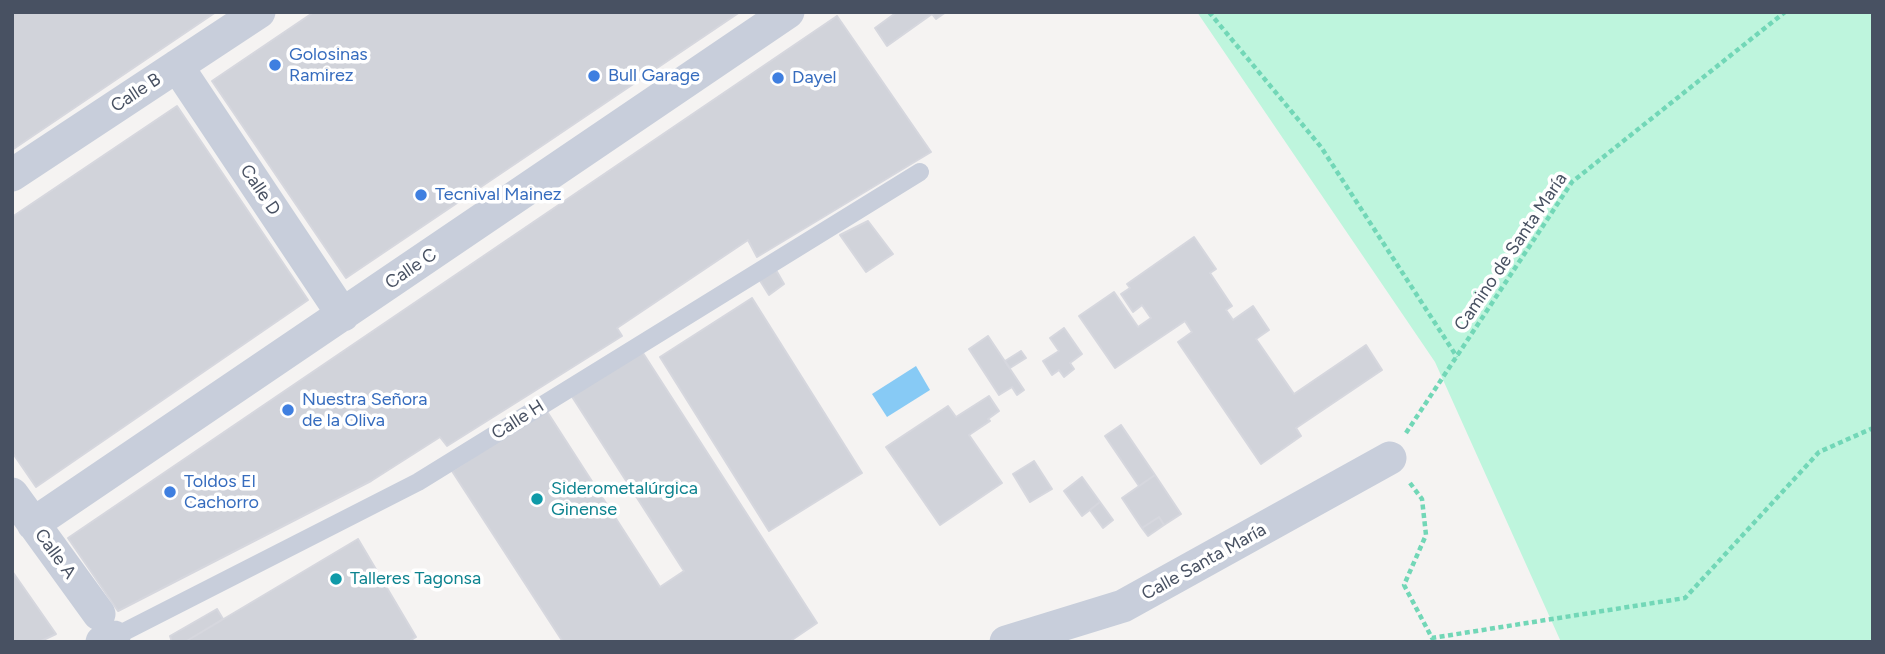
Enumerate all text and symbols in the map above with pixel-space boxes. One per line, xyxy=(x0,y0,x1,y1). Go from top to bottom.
place label: Golosinas Ramirez xyxy=(289,44,368,86)
marker: Golosinas Ramirez xyxy=(267,57,283,73)
place label: Bull Garage xyxy=(608,65,700,87)
place label: Dayel xyxy=(792,67,836,89)
marker: Bull Garage xyxy=(586,68,602,84)
street label: Calle B xyxy=(107,69,165,117)
marker: Dayel xyxy=(770,70,786,86)
street label: Calle D xyxy=(235,160,285,220)
street label: Camino de Santa María xyxy=(1450,169,1572,335)
place label: Tecnival Mainez xyxy=(435,184,562,206)
marker: Tecnival Mainez xyxy=(413,187,429,203)
street label: Calle C xyxy=(381,244,441,294)
place label: Nuestra Señora de la Oliva xyxy=(302,389,427,432)
street label: Calle H xyxy=(488,396,548,444)
marker: Nuestra Señora de la Oliva xyxy=(280,402,296,418)
place label: Toldos El Cachorro xyxy=(184,471,259,514)
place label: Siderometalúrgica Ginense xyxy=(551,478,698,520)
marker: Toldos El Cachorro xyxy=(162,484,178,500)
marker: Siderometalúrgica Ginense xyxy=(529,491,545,507)
street label: Calle Santa María xyxy=(1138,519,1270,605)
street label: Calle A xyxy=(30,525,80,583)
place label: Talleres Tagonsa xyxy=(350,568,481,590)
marker: Talleres Tagonsa xyxy=(328,571,344,587)

